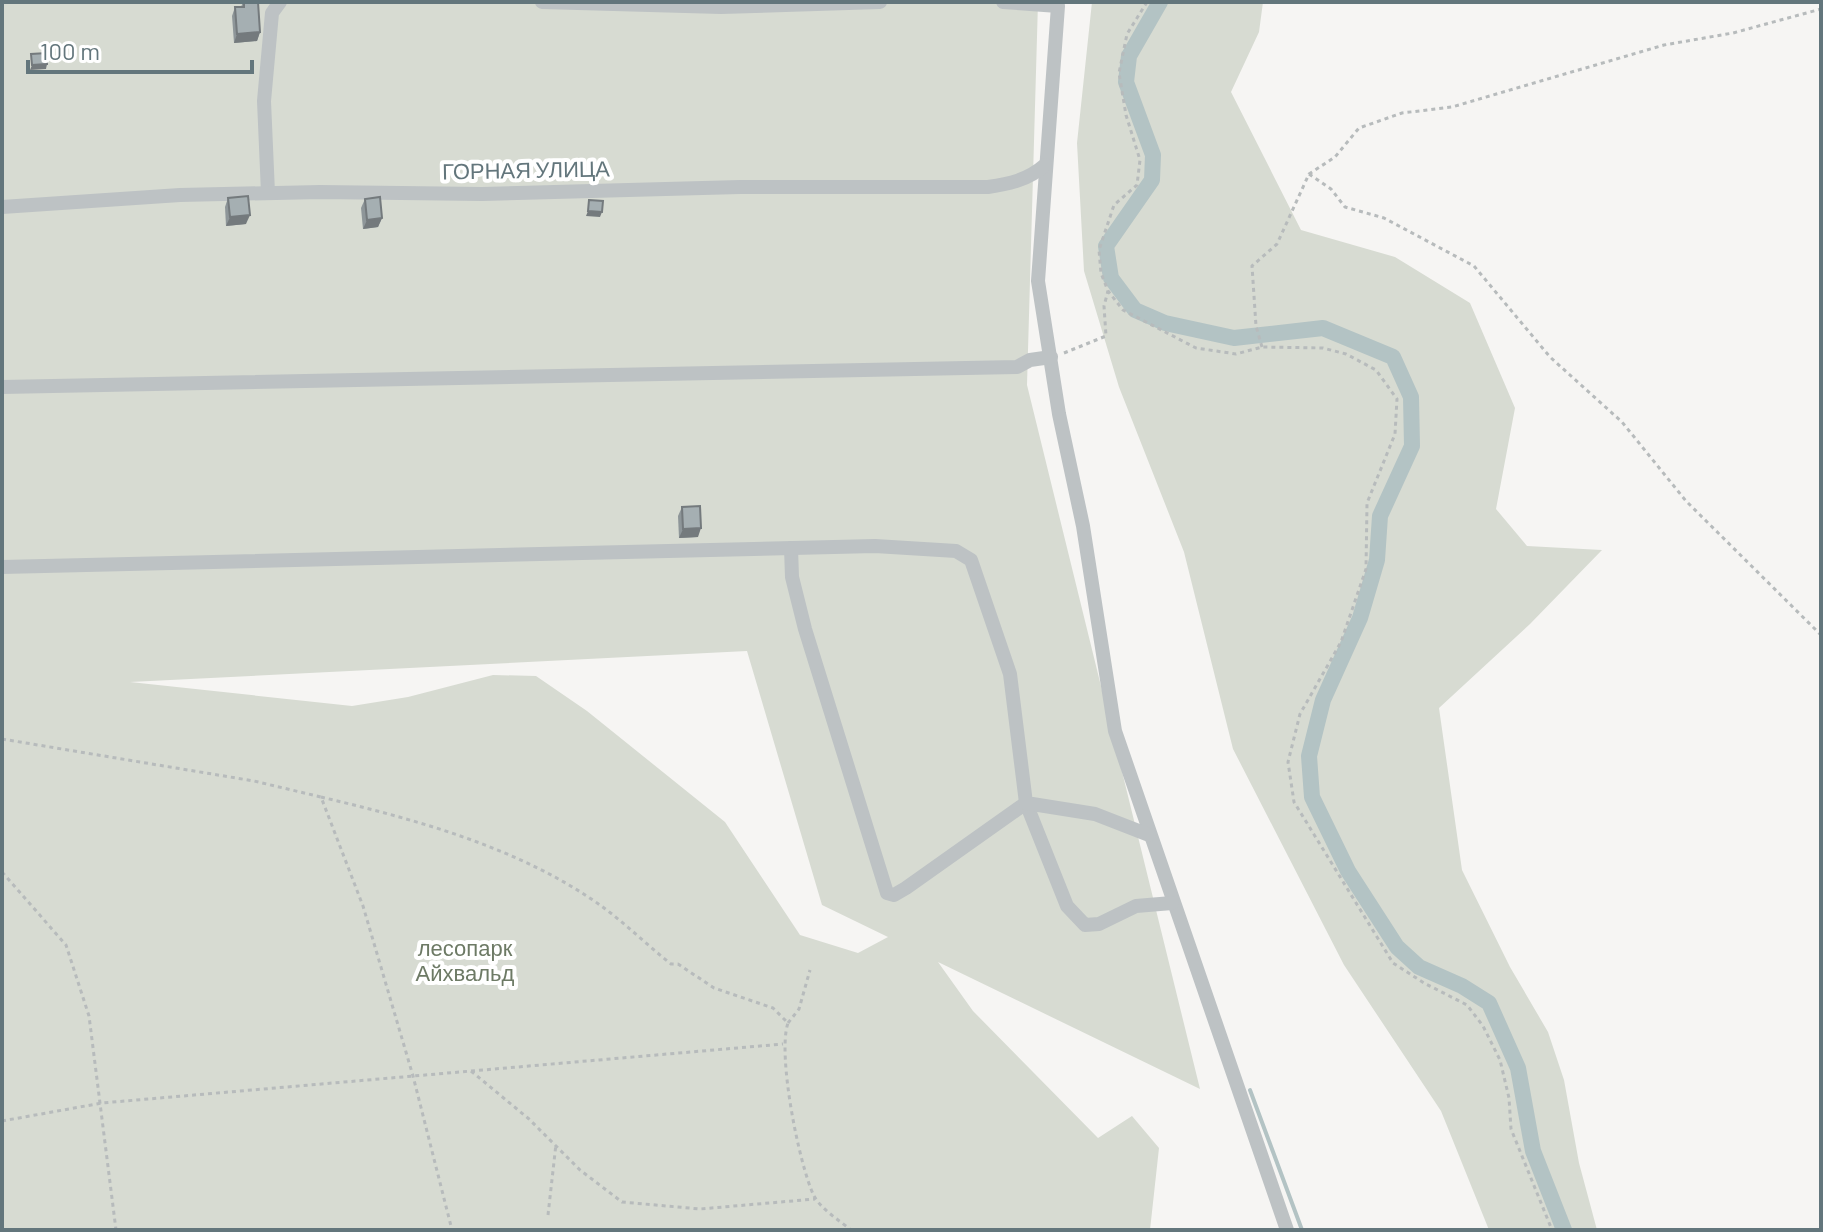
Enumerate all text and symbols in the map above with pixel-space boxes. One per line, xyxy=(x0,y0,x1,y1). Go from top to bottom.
scale bar xyxy=(28,24,252,74)
text: 100 m xyxy=(40,36,100,65)
street label: ГОРНАЯ УЛИЦА xyxy=(442,155,610,184)
park label: лесопарк Айхвальд xyxy=(416,934,515,986)

